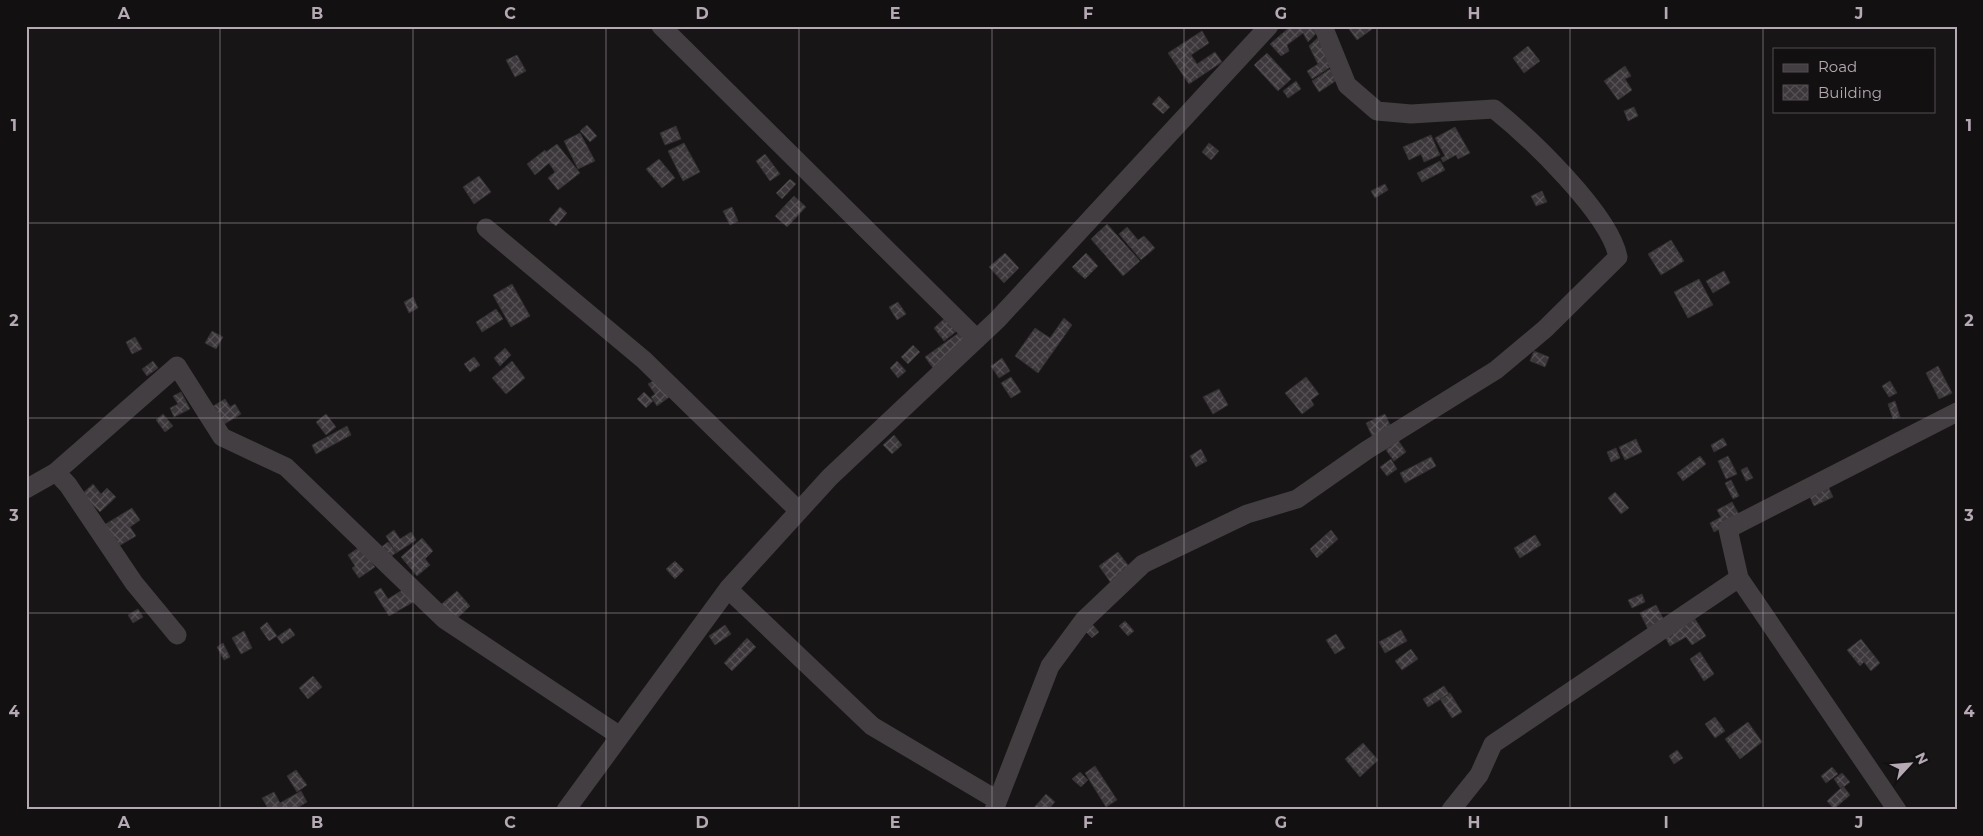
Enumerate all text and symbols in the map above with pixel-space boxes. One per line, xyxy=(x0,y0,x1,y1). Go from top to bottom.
text: A xyxy=(117,4,131,23)
text: B xyxy=(311,4,323,23)
text: C xyxy=(504,4,516,23)
text: D xyxy=(695,4,709,23)
text: E xyxy=(890,4,900,23)
text: F xyxy=(1083,4,1093,23)
text: G xyxy=(1275,4,1287,23)
text: H xyxy=(1468,4,1480,23)
text: I xyxy=(1663,4,1669,23)
text: J xyxy=(1854,4,1863,23)
legend xyxy=(1773,48,1936,112)
text: Road xyxy=(1818,57,1857,76)
text: Building xyxy=(1818,83,1882,102)
text: 1 xyxy=(11,116,17,135)
text: 1 xyxy=(1966,116,1972,135)
text: 2 xyxy=(9,311,19,330)
text: 2 xyxy=(1964,311,1974,330)
text: 3 xyxy=(8,506,19,525)
text: 3 xyxy=(1963,506,1974,525)
text: 4 xyxy=(8,702,20,721)
text: 4 xyxy=(1963,702,1975,721)
north arrow xyxy=(1886,738,1936,788)
text: N xyxy=(1911,749,1932,767)
text: A xyxy=(117,813,131,832)
text: B xyxy=(311,813,323,832)
text: C xyxy=(504,813,516,832)
text: D xyxy=(695,813,709,832)
text: E xyxy=(890,813,900,832)
text: F xyxy=(1083,813,1093,832)
text: G xyxy=(1275,813,1287,832)
text: H xyxy=(1468,813,1480,832)
text: I xyxy=(1663,813,1669,832)
text: J xyxy=(1854,813,1863,832)

